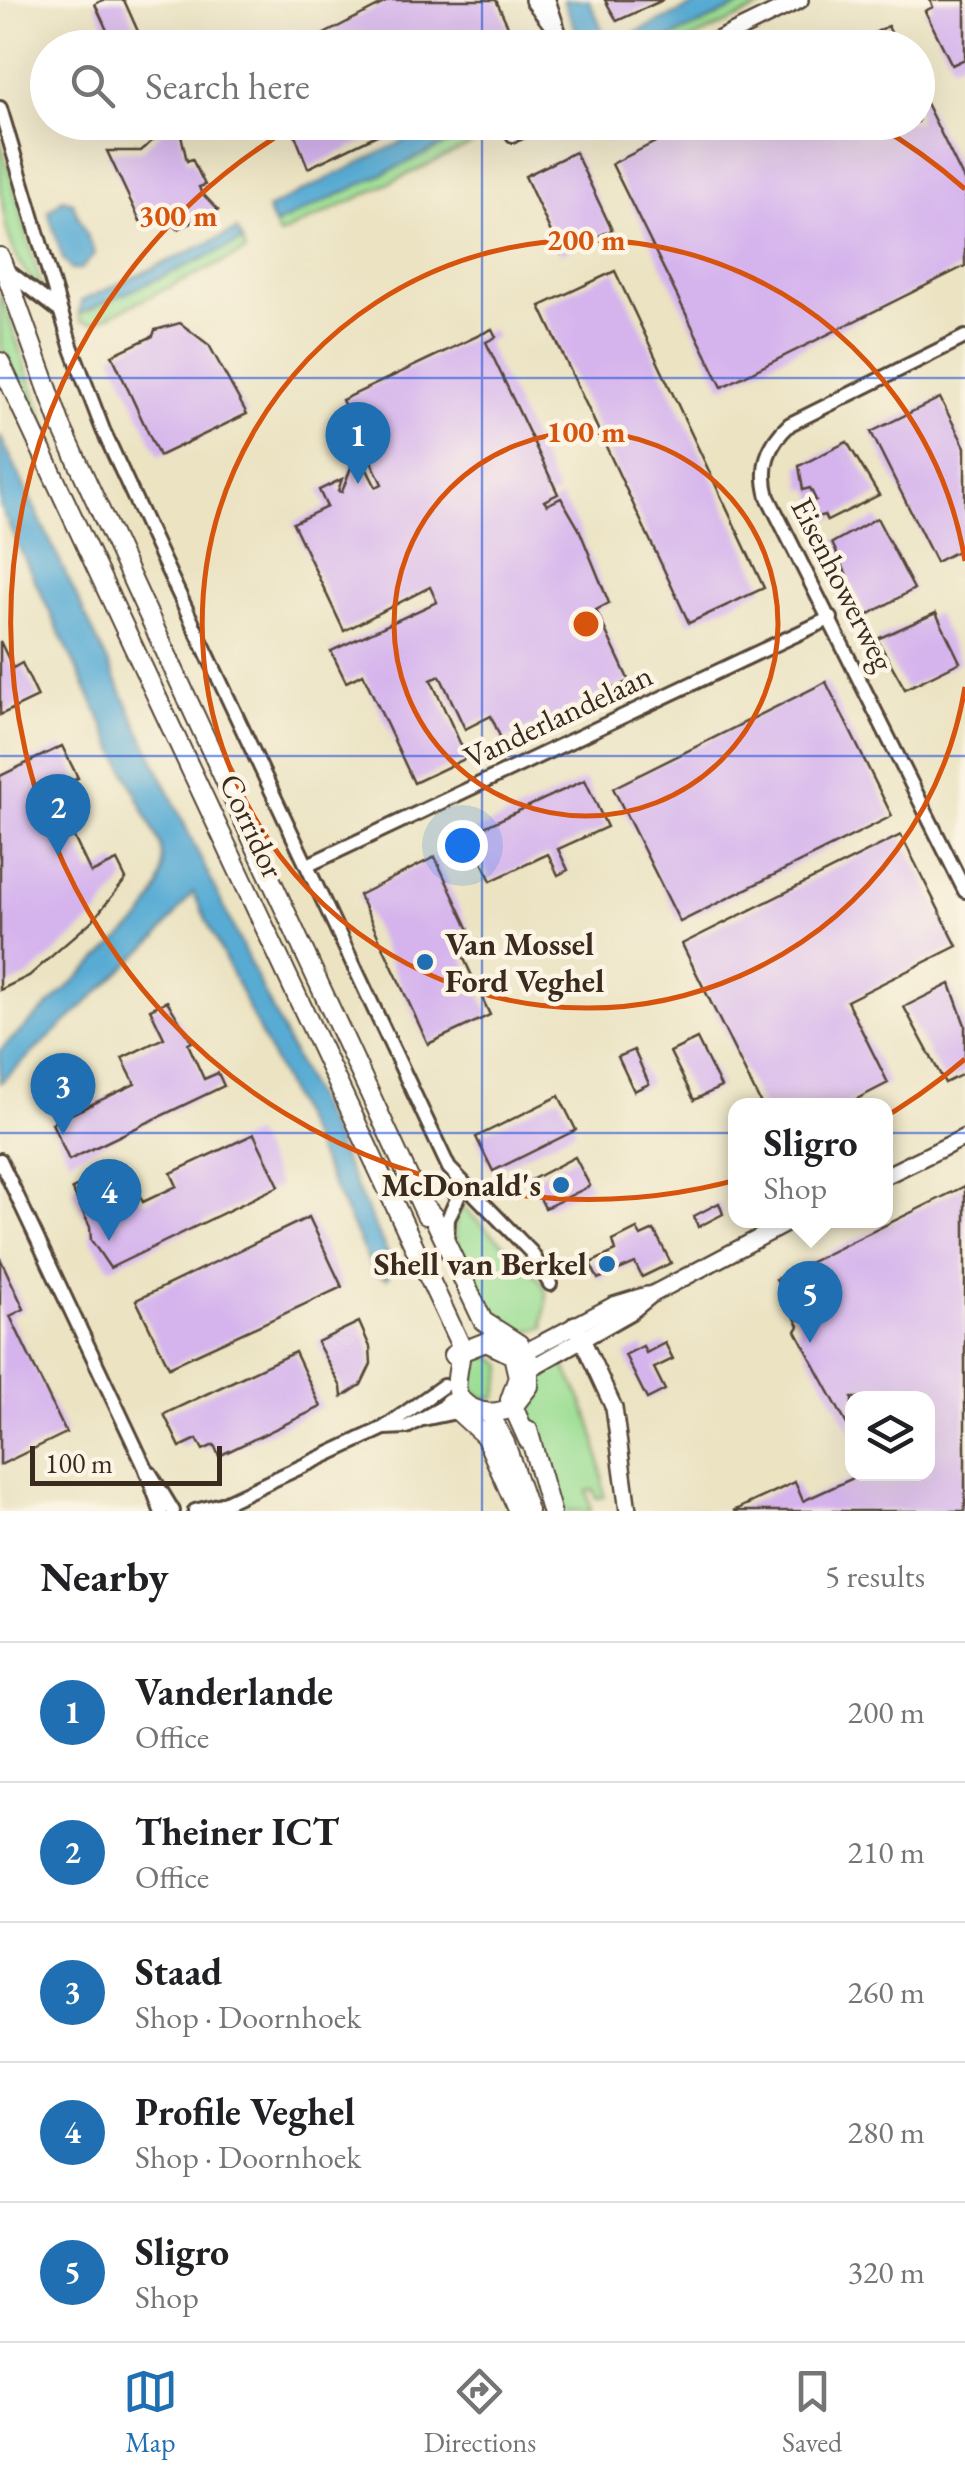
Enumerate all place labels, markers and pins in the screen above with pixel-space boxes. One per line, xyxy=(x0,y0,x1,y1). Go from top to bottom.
pin: 1 xyxy=(326,402,390,484)
centre of rings xyxy=(568,606,604,642)
pin: 2 xyxy=(26,774,90,856)
place label: Van Mossel Ford Veghel xyxy=(445,923,604,1002)
marker: Van Mossel Ford Veghel xyxy=(414,951,436,973)
pin: 3 xyxy=(30,1052,96,1135)
pin: 4 xyxy=(76,1158,142,1241)
place label: McDonald's xyxy=(381,1164,541,1206)
marker: McDonald's xyxy=(550,1174,572,1196)
place label: Shell van Berkel xyxy=(374,1243,587,1285)
marker: Shell van Berkel xyxy=(596,1253,618,1275)
pin: 5 xyxy=(778,1260,842,1343)

